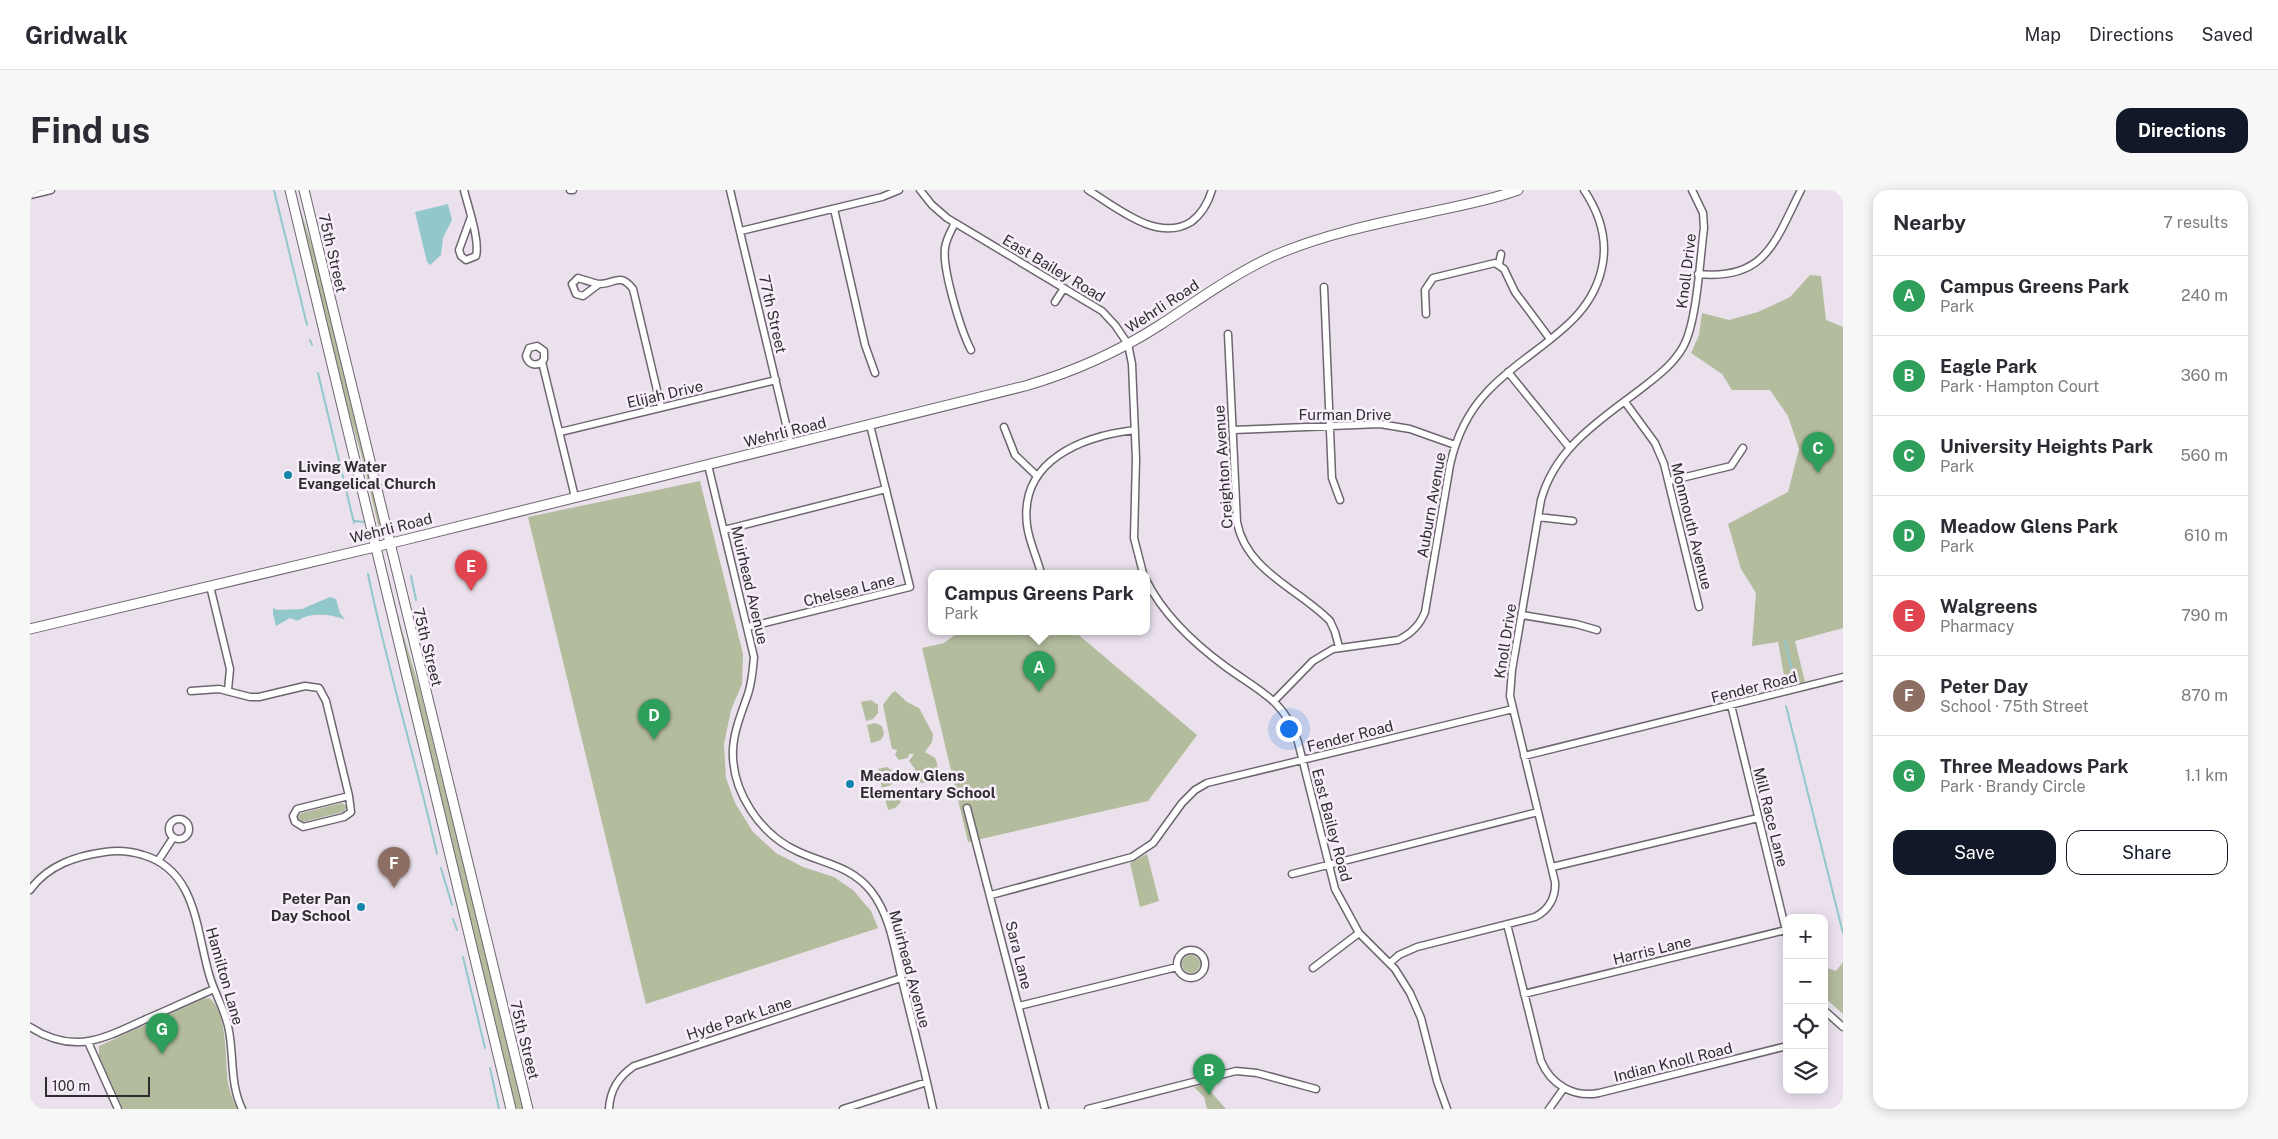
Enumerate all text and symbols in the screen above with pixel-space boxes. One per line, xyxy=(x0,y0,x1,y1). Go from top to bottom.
text: Gridwalk xyxy=(25,21,128,49)
text: Map xyxy=(2024,24,2061,45)
text: Directions xyxy=(2089,24,2174,45)
text: Saved xyxy=(2202,24,2253,45)
button: Directions xyxy=(2116,108,2248,153)
text: Find us xyxy=(30,110,150,151)
text: Nearby xyxy=(1893,210,1966,235)
street label: 75th Street xyxy=(316,212,350,294)
text: 7 results xyxy=(2163,213,2228,232)
street label: East Bailey Road xyxy=(1000,231,1108,305)
street label: Knoll Drive xyxy=(1673,232,1699,310)
street label: 77th Street xyxy=(756,273,790,355)
text: Campus Greens Park xyxy=(1940,275,2129,297)
street label: Wehrli Road xyxy=(1122,276,1202,336)
text: A xyxy=(1903,286,1915,305)
text: 240 m xyxy=(2181,286,2228,305)
text: Park xyxy=(1940,297,1974,316)
text: Eagle Park xyxy=(1940,355,2037,377)
text: B xyxy=(1904,366,1914,385)
text: 360 m xyxy=(2181,366,2228,385)
street label: Elijah Drive xyxy=(625,377,705,411)
text: Park · Hampton Court xyxy=(1940,377,2099,396)
street label: Creighton Avenue xyxy=(1210,405,1236,529)
street label: Furman Drive xyxy=(1299,406,1391,423)
street label: Wehrli Road xyxy=(742,414,828,450)
pin: C xyxy=(1802,432,1834,473)
text: University Heights Park xyxy=(1940,435,2153,457)
text: C xyxy=(1903,446,1915,465)
text: 560 m xyxy=(2180,446,2228,465)
street label: Auburn Avenue xyxy=(1413,451,1449,559)
text: Park xyxy=(1940,457,1974,476)
place label: Living Water Evangelical Church xyxy=(298,458,436,492)
street label: Monmouth Avenue xyxy=(1668,461,1716,591)
marker: Living Water Evangelical Church xyxy=(282,469,294,481)
street label: Wehrli Road xyxy=(348,510,434,546)
text: Meadow Glens Park xyxy=(1940,515,2118,537)
street label: Muirhead Avenue xyxy=(728,524,772,646)
text: D xyxy=(1903,526,1915,545)
text: 610 m xyxy=(2184,526,2228,545)
text: Park xyxy=(1940,537,1974,556)
pin: E xyxy=(455,550,487,591)
street label: Chelsea Lane xyxy=(802,570,896,610)
popup xyxy=(928,570,1150,635)
text: Campus Greens Park xyxy=(944,582,1134,604)
text: Walgreens xyxy=(1940,595,2037,617)
street label: Knoll Drive xyxy=(1491,602,1519,680)
text: Park xyxy=(944,604,978,623)
street label: 75th Street xyxy=(410,606,446,688)
text: E xyxy=(1904,606,1914,625)
text: 790 m xyxy=(2181,606,2228,625)
text: Pharmacy xyxy=(1940,617,2014,636)
pin: A xyxy=(1023,651,1055,692)
street label: Fender Road xyxy=(1709,668,1799,706)
text: Peter Day xyxy=(1940,675,2028,697)
text: F xyxy=(1904,686,1914,705)
text: 870 m xyxy=(2181,686,2228,705)
text: School · 75th Street xyxy=(1940,697,2089,716)
pin: D xyxy=(638,699,670,740)
your location xyxy=(1276,716,1302,742)
street label: Fender Road xyxy=(1305,717,1395,755)
text: Three Meadows Park xyxy=(1940,755,2129,777)
street label: Mill Race Lane xyxy=(1750,765,1792,869)
text: G xyxy=(1903,766,1915,785)
text: 1.1 km xyxy=(2185,766,2228,785)
place label: Meadow Glens Elementary School xyxy=(860,767,996,801)
street label: East Bailey Road xyxy=(1309,767,1355,883)
text: Park · Brandy Circle xyxy=(1940,777,2085,796)
marker: Meadow Glens Elementary School xyxy=(844,778,856,790)
button: Save xyxy=(1893,830,2056,875)
button: Share xyxy=(2066,830,2228,875)
pin: F xyxy=(378,847,410,888)
place label: Peter Pan Day School xyxy=(271,890,351,924)
marker: Peter Pan Day School xyxy=(355,901,367,913)
street label: Muirhead Avenue xyxy=(886,908,934,1030)
map controls xyxy=(1783,914,1828,1094)
button: + xyxy=(1783,914,1828,959)
street label: Sara Lane xyxy=(1002,919,1036,991)
street label: Hamilton Lane xyxy=(203,925,247,1027)
street label: Harris Lane xyxy=(1611,932,1693,968)
button: − xyxy=(1783,959,1828,1004)
street label: Hyde Park Lane xyxy=(684,993,794,1043)
street label: 75th Street xyxy=(507,999,543,1081)
button: locate xyxy=(1783,1004,1828,1049)
pin: G xyxy=(146,1013,178,1054)
street label: Indian Knoll Road xyxy=(1612,1039,1734,1085)
button: layers xyxy=(1783,1049,1828,1094)
pin: B xyxy=(1193,1054,1225,1095)
scale bar xyxy=(45,1074,150,1097)
text: 100 m xyxy=(52,1078,90,1094)

